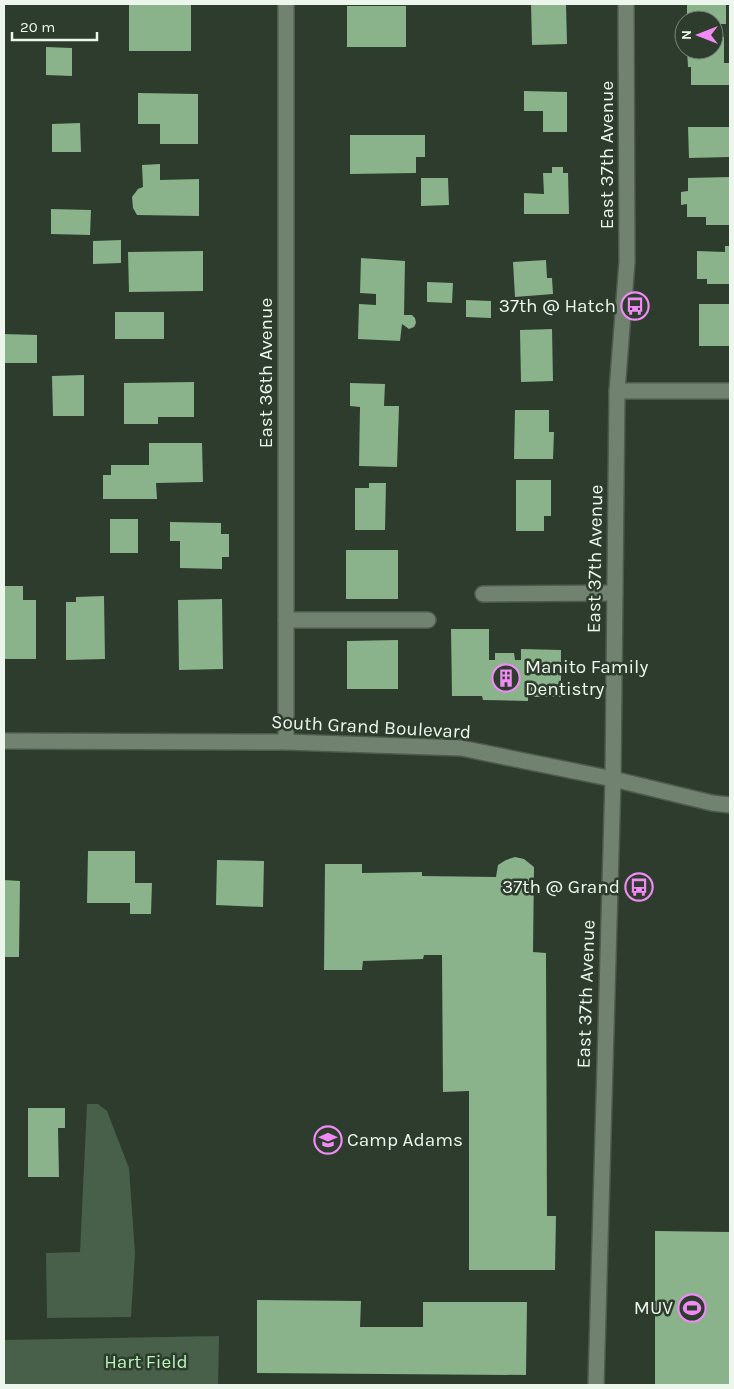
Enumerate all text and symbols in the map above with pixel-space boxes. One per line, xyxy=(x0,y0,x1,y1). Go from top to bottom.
scale bar xyxy=(12,10,98,42)
north arrow xyxy=(674,10,724,60)
text: 20 m xyxy=(20,18,55,36)
text: N xyxy=(678,30,695,40)
street label: East 37th Avenue xyxy=(596,81,618,229)
bus stop icon: 37th @ Hatch xyxy=(620,291,650,321)
place label: 37th @ Hatch xyxy=(499,295,616,317)
street label: East 36th Avenue xyxy=(255,298,277,448)
street label: East 37th Avenue xyxy=(583,485,607,633)
place label: Manito Family Dentistry xyxy=(525,656,648,700)
building icon: Manito Family Dentistry xyxy=(491,663,521,693)
street label: South Grand Boulevard xyxy=(270,711,472,743)
bus stop icon: 37th @ Grand xyxy=(624,872,654,902)
place label: 37th @ Grand xyxy=(502,876,620,898)
street label: East 37th Avenue xyxy=(572,919,600,1069)
school or university icon: Camp Adams xyxy=(313,1125,343,1155)
place label: Camp Adams xyxy=(347,1129,463,1151)
sports icon: MUV xyxy=(677,1293,707,1323)
place label: MUV xyxy=(634,1297,673,1319)
park label: Hart Field xyxy=(104,1351,188,1373)

